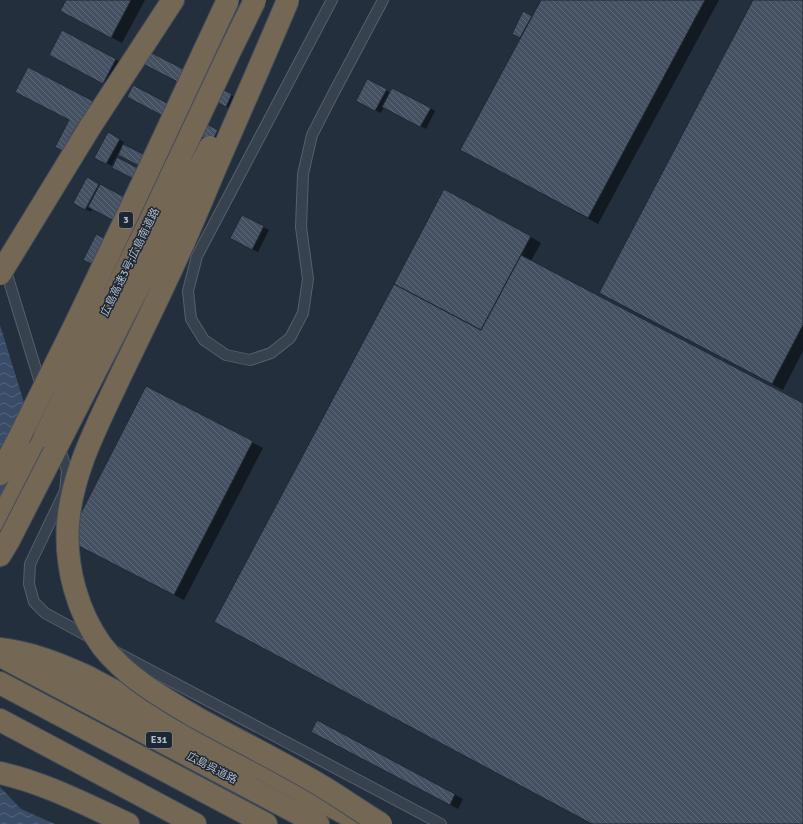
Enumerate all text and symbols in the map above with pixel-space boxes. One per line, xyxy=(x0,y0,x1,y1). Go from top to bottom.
street label: 広島高速3号;広島南道路 xyxy=(98,206,162,318)
road number: 3 xyxy=(119,212,133,228)
road number: E31 xyxy=(146,732,172,748)
street label: 広島呉道路 xyxy=(185,749,239,787)

